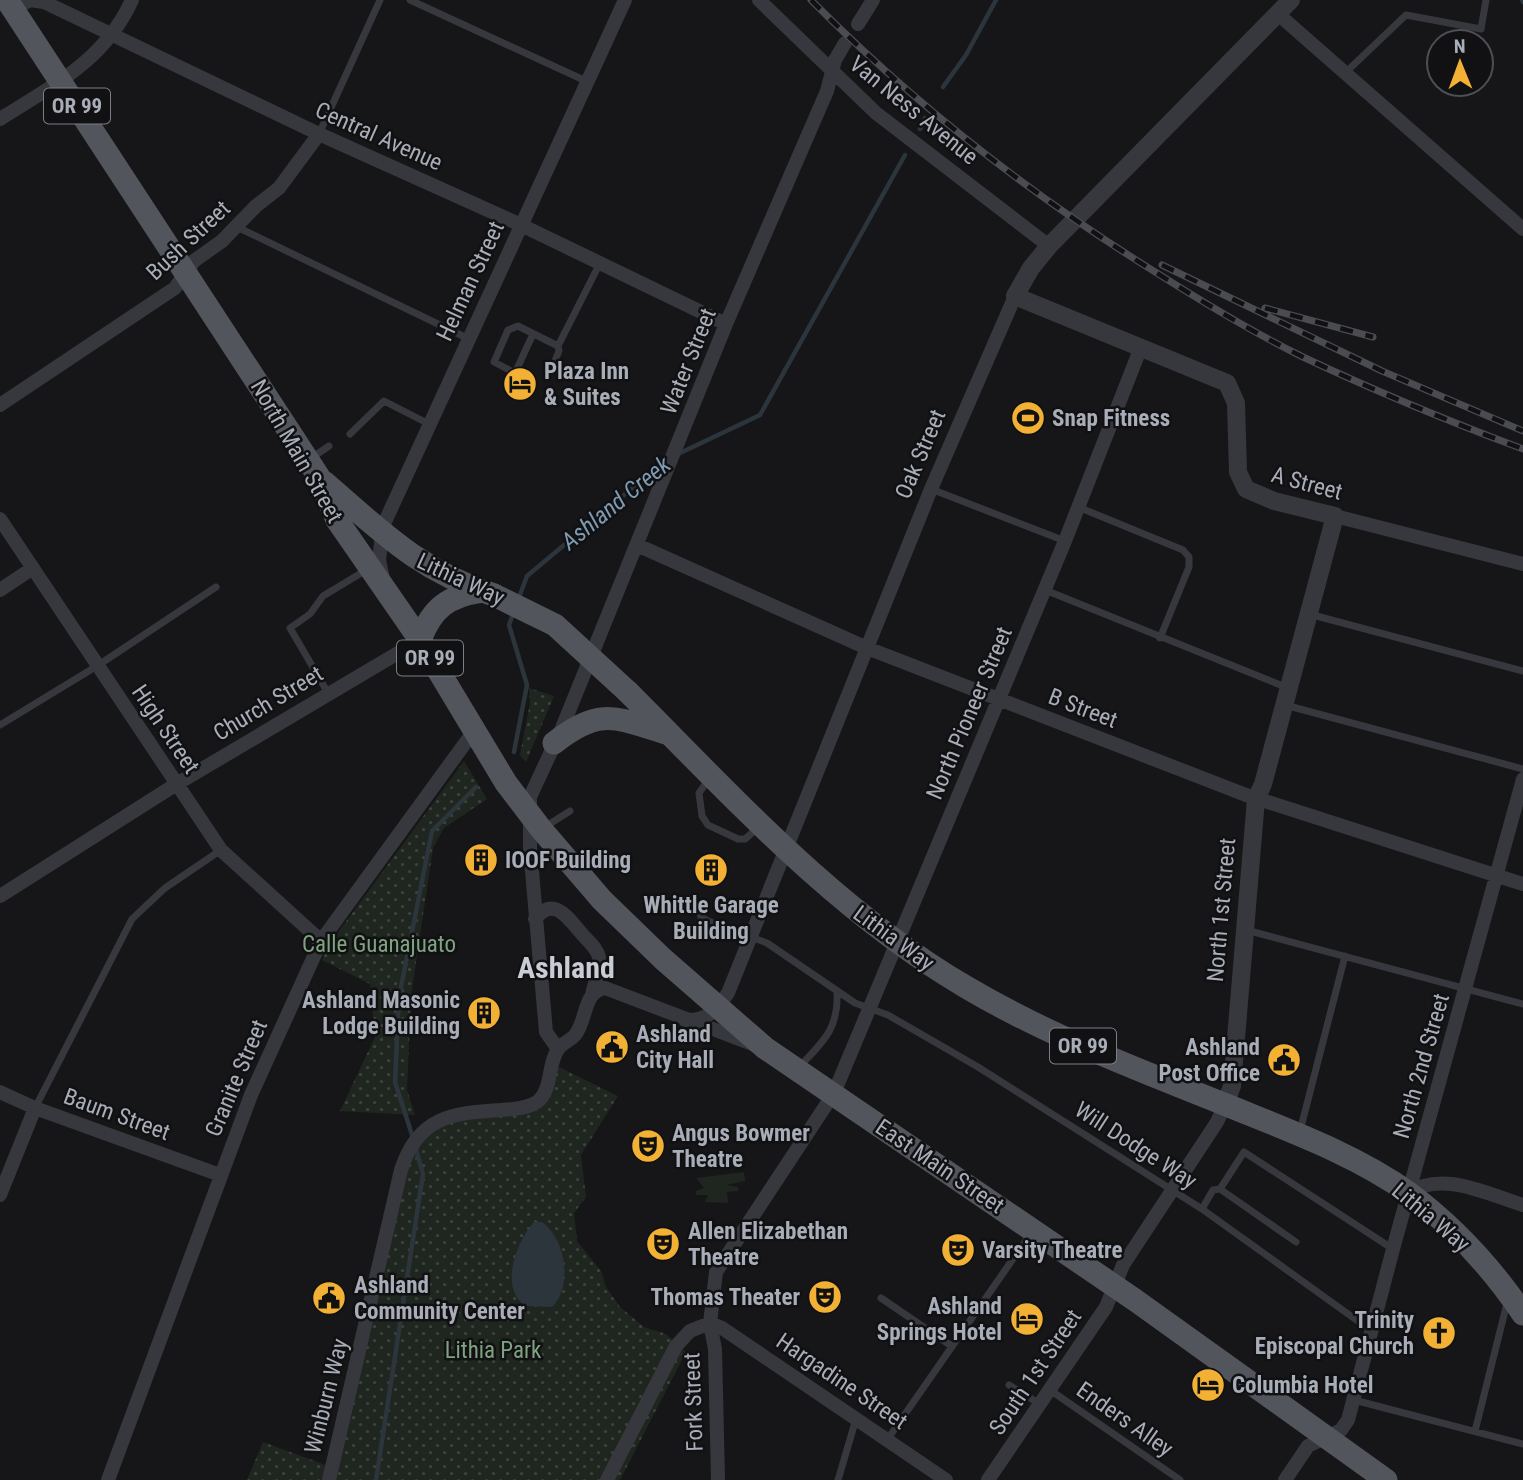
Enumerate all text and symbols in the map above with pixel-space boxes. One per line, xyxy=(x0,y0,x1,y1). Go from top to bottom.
north arrow xyxy=(1425,28,1495,98)
text: N xyxy=(1454,35,1466,58)
street label: Van Ness Avenue xyxy=(844,50,983,170)
road number: OR 99 xyxy=(44,88,110,124)
street label: Central Avenue xyxy=(311,96,446,176)
street label: Bush Street xyxy=(141,195,236,286)
street label: Helman Street xyxy=(431,217,510,345)
street label: Water Street xyxy=(655,304,722,418)
place label: Plaza Inn & Suites xyxy=(544,358,629,411)
hotel icon: Plaza Inn & Suites xyxy=(501,365,539,403)
street label: North Main Street xyxy=(245,375,348,528)
sports icon: Snap Fitness xyxy=(1009,399,1047,437)
street label: Oak Street xyxy=(890,405,951,503)
place label: Snap Fitness xyxy=(1052,405,1170,432)
water label: Ashland Creek xyxy=(555,450,677,556)
street label: A Street xyxy=(1268,461,1345,506)
street label: Lithia Way xyxy=(413,548,509,612)
street label: North Pioneer Street xyxy=(921,623,1018,804)
road number: OR 99 xyxy=(397,640,463,676)
street label: Church Street xyxy=(209,660,328,747)
street label: High Street xyxy=(126,680,205,779)
street label: B Street xyxy=(1044,683,1121,734)
street label: North 1st Street xyxy=(1202,837,1241,983)
building icon: IOOF Building xyxy=(462,841,500,879)
place label: IOOF Building xyxy=(505,847,631,874)
building icon: Whittle Garage Building xyxy=(692,851,730,889)
place label: Whittle Garage Building xyxy=(643,892,779,945)
street label: Lithia Way xyxy=(848,900,940,977)
park label: Calle Guanajuato xyxy=(302,931,456,958)
district label: Ashland xyxy=(517,950,615,985)
place label: Ashland Masonic Lodge Building xyxy=(302,987,460,1040)
street label: North 2nd Street xyxy=(1388,990,1455,1142)
building icon: Ashland Masonic Lodge Building xyxy=(465,994,503,1032)
street label: Granite Street xyxy=(200,1016,273,1141)
place label: Ashland City Hall xyxy=(636,1021,714,1074)
public building icon: Ashland City Hall xyxy=(593,1028,631,1066)
road number: OR 99 xyxy=(1050,1028,1116,1064)
place label: Ashland Post Office xyxy=(1159,1034,1260,1087)
public building icon: Ashland Post Office xyxy=(1265,1041,1303,1079)
street label: Baum Street xyxy=(60,1083,174,1146)
street label: Will Dodge Way xyxy=(1070,1096,1202,1195)
street label: East Main Street xyxy=(870,1114,1009,1219)
place label: Angus Bowmer Theatre xyxy=(672,1120,810,1173)
theatre icon: Angus Bowmer Theatre xyxy=(629,1127,667,1165)
street label: Lithia Way xyxy=(1386,1177,1475,1258)
place label: Allen Elizabethan Theatre xyxy=(688,1218,848,1271)
theatre icon: Allen Elizabethan Theatre xyxy=(644,1225,682,1263)
theatre icon: Varsity Theatre xyxy=(939,1231,977,1269)
place label: Varsity Theatre xyxy=(982,1237,1123,1264)
place label: Ashland Community Center xyxy=(354,1272,525,1325)
theatre icon: Thomas Theater xyxy=(806,1278,844,1316)
public building icon: Ashland Community Center xyxy=(310,1279,348,1317)
place label: Thomas Theater xyxy=(650,1284,800,1311)
place label: Ashland Springs Hotel xyxy=(877,1293,1002,1346)
hotel icon: Ashland Springs Hotel xyxy=(1008,1300,1046,1338)
street label: South 1st Street xyxy=(984,1304,1087,1440)
place label: Trinity Episcopal Church xyxy=(1255,1307,1415,1360)
church icon: Trinity Episcopal Church xyxy=(1420,1314,1458,1352)
street label: Hargadine Street xyxy=(771,1328,912,1435)
street label: Winburn Way xyxy=(299,1335,354,1456)
park label: Lithia Park xyxy=(445,1337,542,1364)
street label: Fork Street xyxy=(678,1352,709,1452)
hotel icon: Columbia Hotel xyxy=(1189,1366,1227,1404)
place label: Columbia Hotel xyxy=(1232,1372,1373,1399)
street label: Enders Alley xyxy=(1071,1376,1178,1463)

